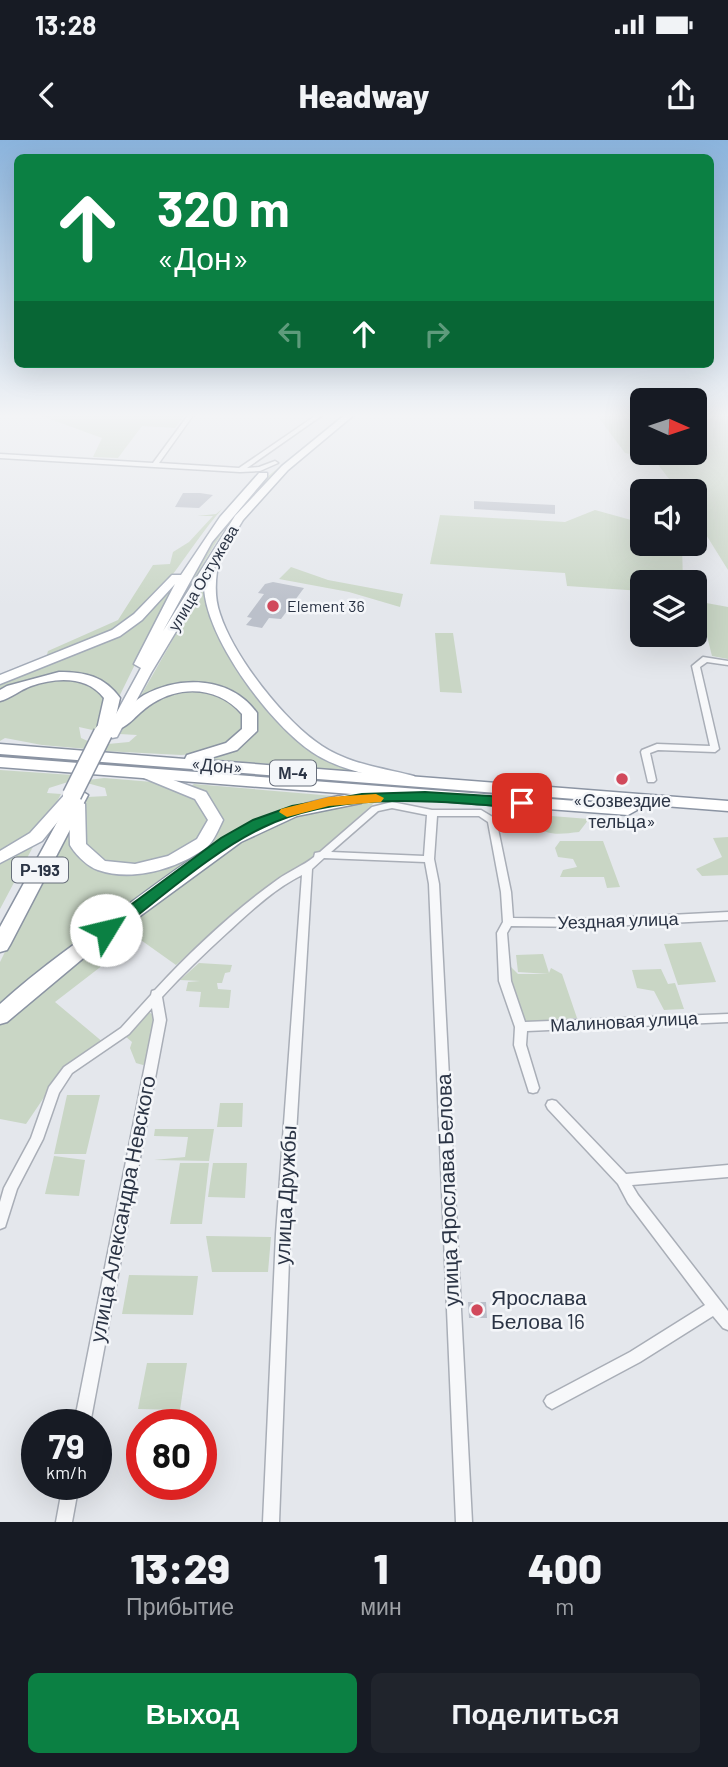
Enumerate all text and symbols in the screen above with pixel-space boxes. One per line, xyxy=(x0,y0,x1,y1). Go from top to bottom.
text: 13:28 xyxy=(35,9,96,40)
icon: back xyxy=(28,76,66,114)
text: Headway xyxy=(299,76,429,114)
icon: share xyxy=(662,76,700,114)
text: 320 m xyxy=(157,178,290,237)
icon: ahead xyxy=(42,182,133,273)
text: «Дон» xyxy=(157,238,249,276)
icon: left xyxy=(272,315,310,353)
icon: ahead xyxy=(345,315,383,353)
icon: right xyxy=(418,315,456,353)
north arrow xyxy=(630,388,707,466)
map controls xyxy=(630,388,707,647)
button: sound xyxy=(630,479,707,556)
street label: улица Остужева xyxy=(163,521,242,634)
button: layers xyxy=(630,570,707,647)
place label: Element 36 xyxy=(287,596,365,615)
marker: Element 36 xyxy=(265,598,281,614)
street label: «Дон» xyxy=(190,752,244,778)
road number: М-4 xyxy=(270,760,316,786)
marker: «Созвездие тельца» xyxy=(614,771,630,787)
pin xyxy=(492,773,552,833)
icon: arrive xyxy=(503,784,541,822)
place label: «Созвездие тельца» xyxy=(573,789,671,832)
road number: Р-193 xyxy=(12,858,68,883)
position arrow xyxy=(69,893,143,967)
street label: Уездная улица xyxy=(557,907,680,933)
street label: Малиновая улица xyxy=(550,1006,699,1036)
street label: улица Александра Невского xyxy=(83,1073,160,1344)
street label: улица Ярослава Белова xyxy=(430,1073,463,1307)
street label: улица Дружбы xyxy=(268,1124,301,1265)
place label: Ярослава Белова 16 xyxy=(491,1284,587,1333)
marker: Ярослава Белова 16 xyxy=(469,1302,485,1318)
speed limit sign: 80 xyxy=(126,1409,217,1500)
text: 79 xyxy=(49,1424,84,1466)
text: km/h xyxy=(46,1461,87,1483)
text: 13:29 xyxy=(130,1542,230,1592)
text: 1 xyxy=(373,1542,388,1592)
text: 400 xyxy=(528,1542,602,1592)
text: Прибытие xyxy=(126,1592,234,1620)
text: мин xyxy=(360,1592,402,1620)
text: m xyxy=(555,1592,574,1620)
button: Выход xyxy=(28,1673,357,1753)
button: Поделиться xyxy=(371,1673,700,1753)

